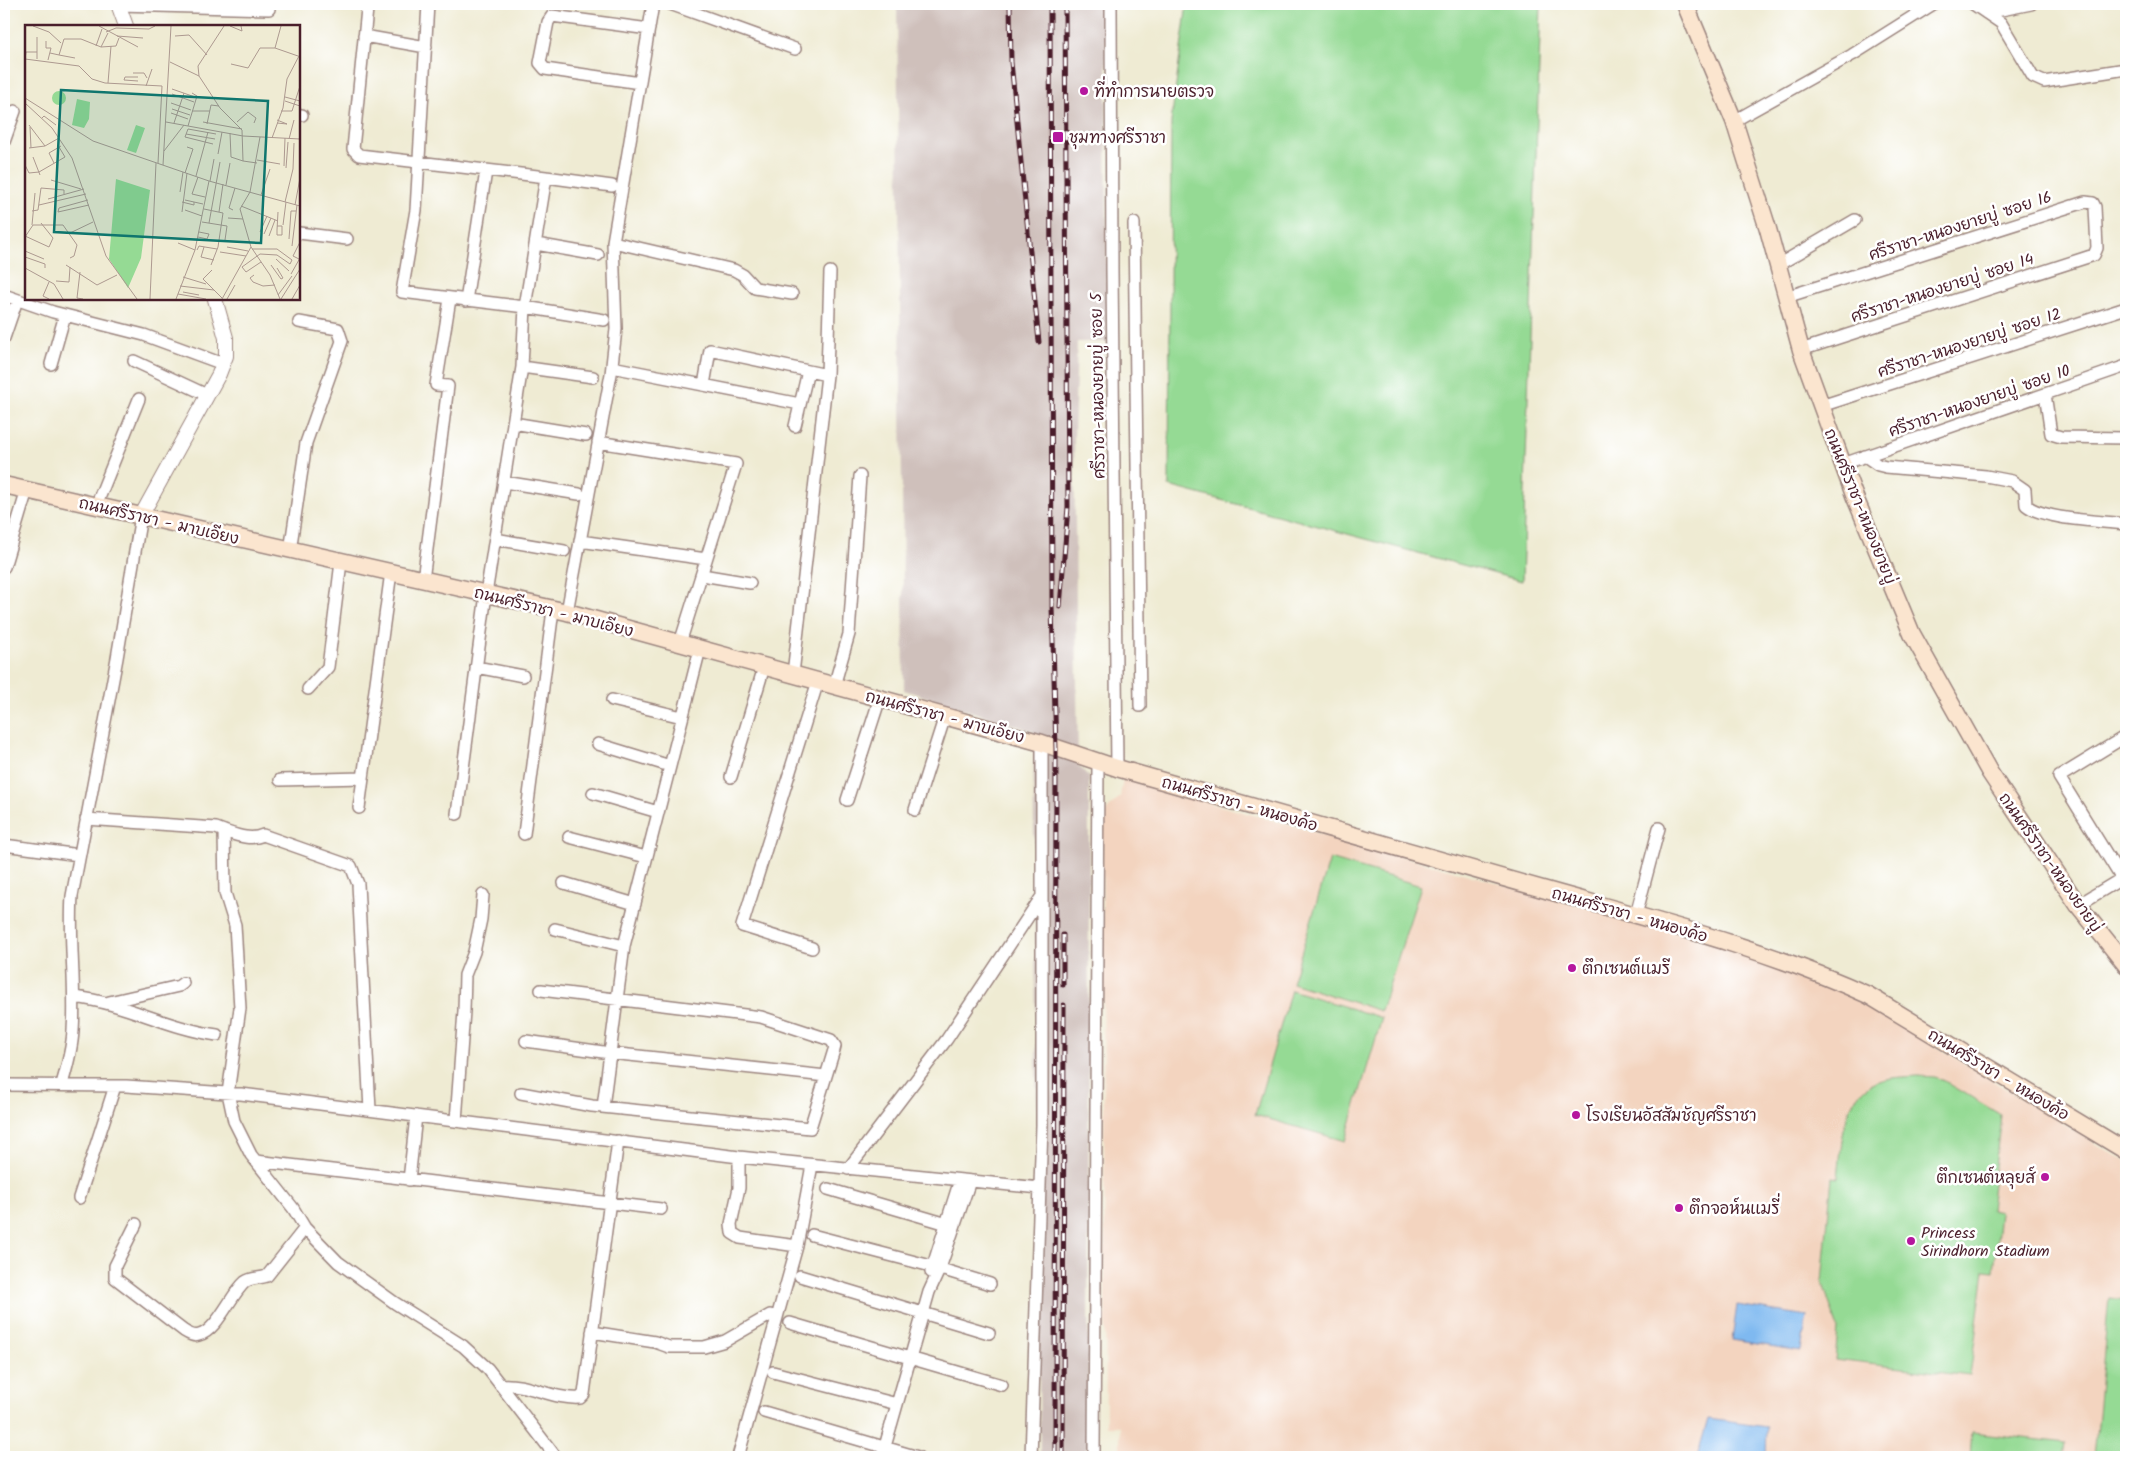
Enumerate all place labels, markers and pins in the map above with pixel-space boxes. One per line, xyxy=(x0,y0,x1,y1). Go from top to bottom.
place label: ที่ทำการนายตรวจ xyxy=(1094,76,1214,105)
marker: ที่ทำการนายตรวจ xyxy=(1078,85,1090,97)
place label: ชุมทางศรีราชา xyxy=(1069,126,1166,151)
marker: ชุมทางศรีราชา xyxy=(1051,130,1065,144)
place label: ตึกเซนต์แมรี xyxy=(1582,957,1671,982)
marker: ตึกเซนต์แมรี xyxy=(1566,962,1578,974)
place label: โรงเรียนอัสสัมชัญศรีราชา xyxy=(1586,1104,1757,1129)
marker: โรงเรียนอัสสัมชัญศรีราชา xyxy=(1570,1109,1582,1121)
place label: ตึกเซนต์หลุยส์ xyxy=(1936,1166,2036,1191)
marker: ตึกเซนต์หลุยส์ xyxy=(2039,1171,2051,1183)
place label: ตึกจอห์นแมรี่ xyxy=(1689,1193,1781,1222)
marker: ตึกจอห์นแมรี่ xyxy=(1673,1202,1685,1214)
place label: Princess Sirindhorn Stadium xyxy=(1921,1221,2050,1264)
marker: Princess Sirindhorn Stadium xyxy=(1905,1235,1917,1247)

